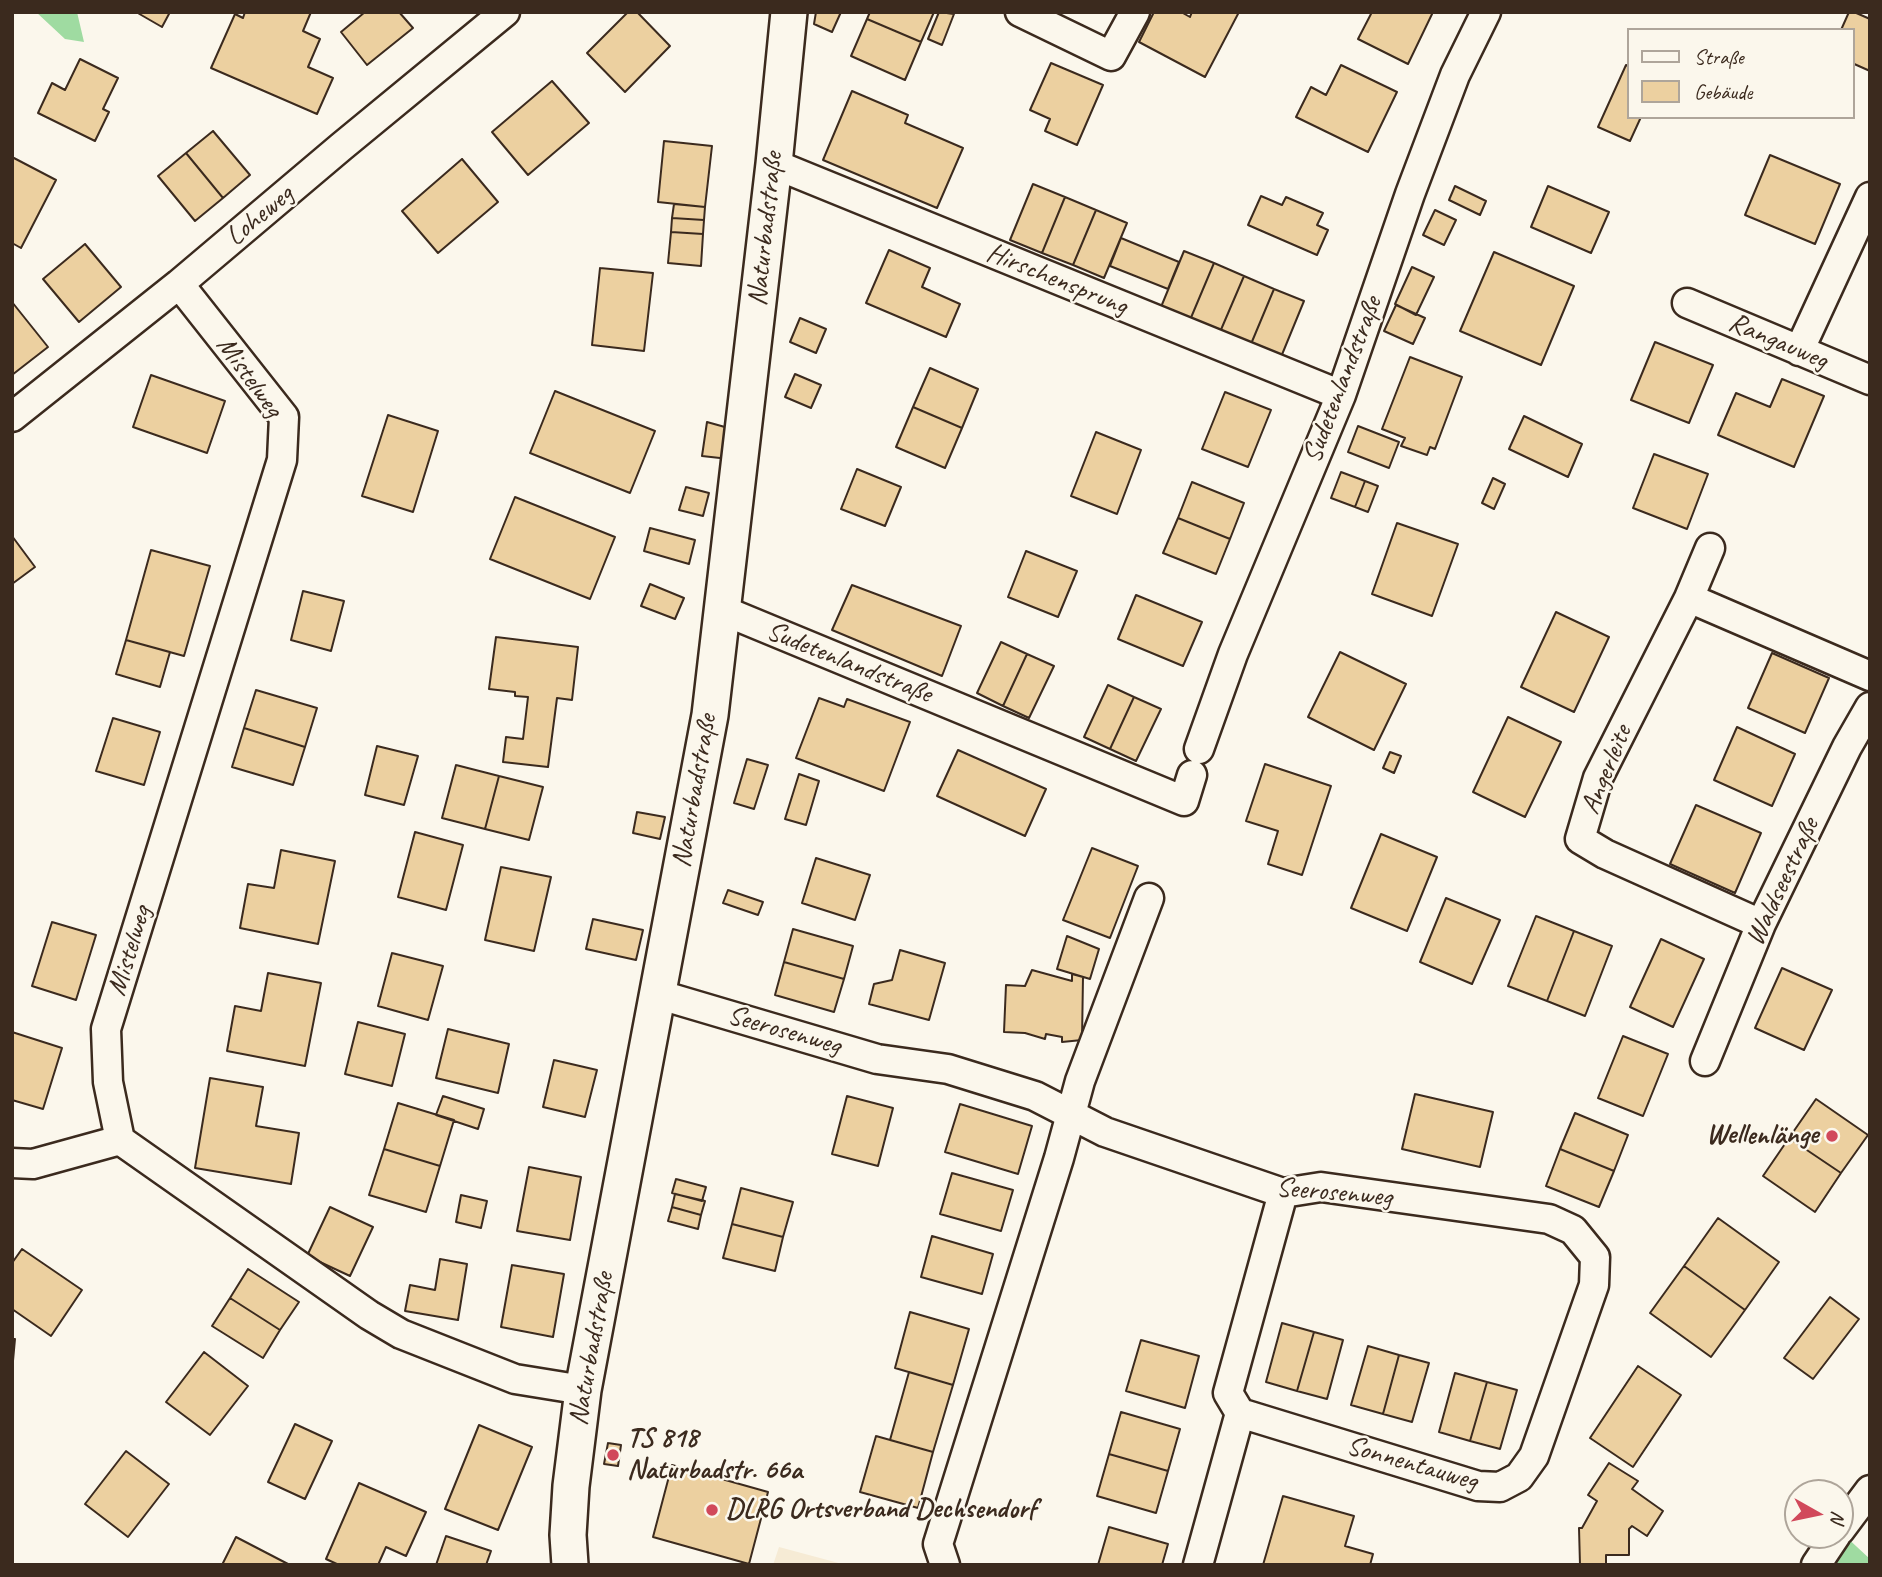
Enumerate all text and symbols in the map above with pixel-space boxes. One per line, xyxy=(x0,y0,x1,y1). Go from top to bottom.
legend xyxy=(1626,28,1854,119)
text: Straße xyxy=(1694,44,1744,70)
text: Gebäude xyxy=(1694,79,1752,105)
street label: Naturbadstraße xyxy=(741,150,791,308)
street label: Loheweg xyxy=(220,178,300,254)
street label: Hirschensprung xyxy=(982,236,1132,324)
street label: Sudetenlandstraße xyxy=(1296,292,1390,468)
street label: Rangauweg xyxy=(1723,306,1833,378)
street label: Mistelweg xyxy=(208,330,290,424)
street label: Sudetenlandstraße xyxy=(761,615,937,711)
street label: Naturbadstraße xyxy=(665,712,725,870)
street label: Angerleite xyxy=(1574,721,1640,819)
street label: Waldseestraße xyxy=(1739,813,1827,951)
street label: Mistelweg xyxy=(101,902,159,1000)
street label: Seerosenweg xyxy=(724,999,844,1063)
place label: Wellenlänge xyxy=(1706,1119,1818,1153)
marker: Wellenlänge xyxy=(1824,1128,1840,1144)
street label: Seerosenweg xyxy=(1275,1171,1393,1215)
street label: Naturbadstraße xyxy=(562,1270,622,1428)
place label: TS 818 Naturbadstr. 66a xyxy=(627,1422,802,1488)
street label: Sonnentauweg xyxy=(1343,1429,1481,1499)
marker: TS 818 Naturbadstr. 66a xyxy=(605,1447,621,1463)
north arrow xyxy=(1784,1479,1854,1549)
place label: DLRG Ortsverband Dechsendorf xyxy=(726,1493,1036,1527)
marker: DLRG Ortsverband Dechsendorf xyxy=(704,1502,720,1518)
text: N xyxy=(1825,1509,1851,1525)

